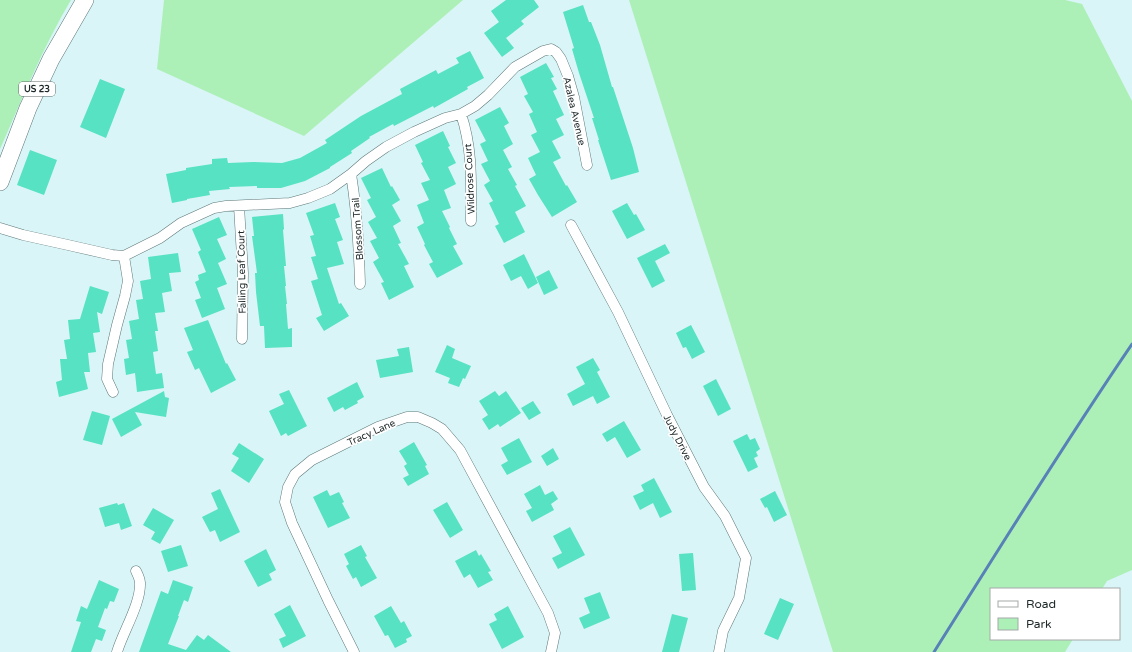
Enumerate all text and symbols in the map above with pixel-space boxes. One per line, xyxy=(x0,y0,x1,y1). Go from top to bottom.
street label: Azalea Avenue xyxy=(560,76,588,147)
road number: US 23 xyxy=(19,82,55,96)
street label: Wildrose Court xyxy=(462,143,478,215)
street label: Blossom Trail xyxy=(350,197,366,261)
street label: Falling Leaf Court xyxy=(235,230,249,314)
street label: Judy Drive xyxy=(660,413,694,463)
street label: Tracy Lane xyxy=(345,417,398,449)
legend xyxy=(990,588,1120,640)
text: Road xyxy=(1026,597,1056,611)
text: Park xyxy=(1026,617,1052,631)

